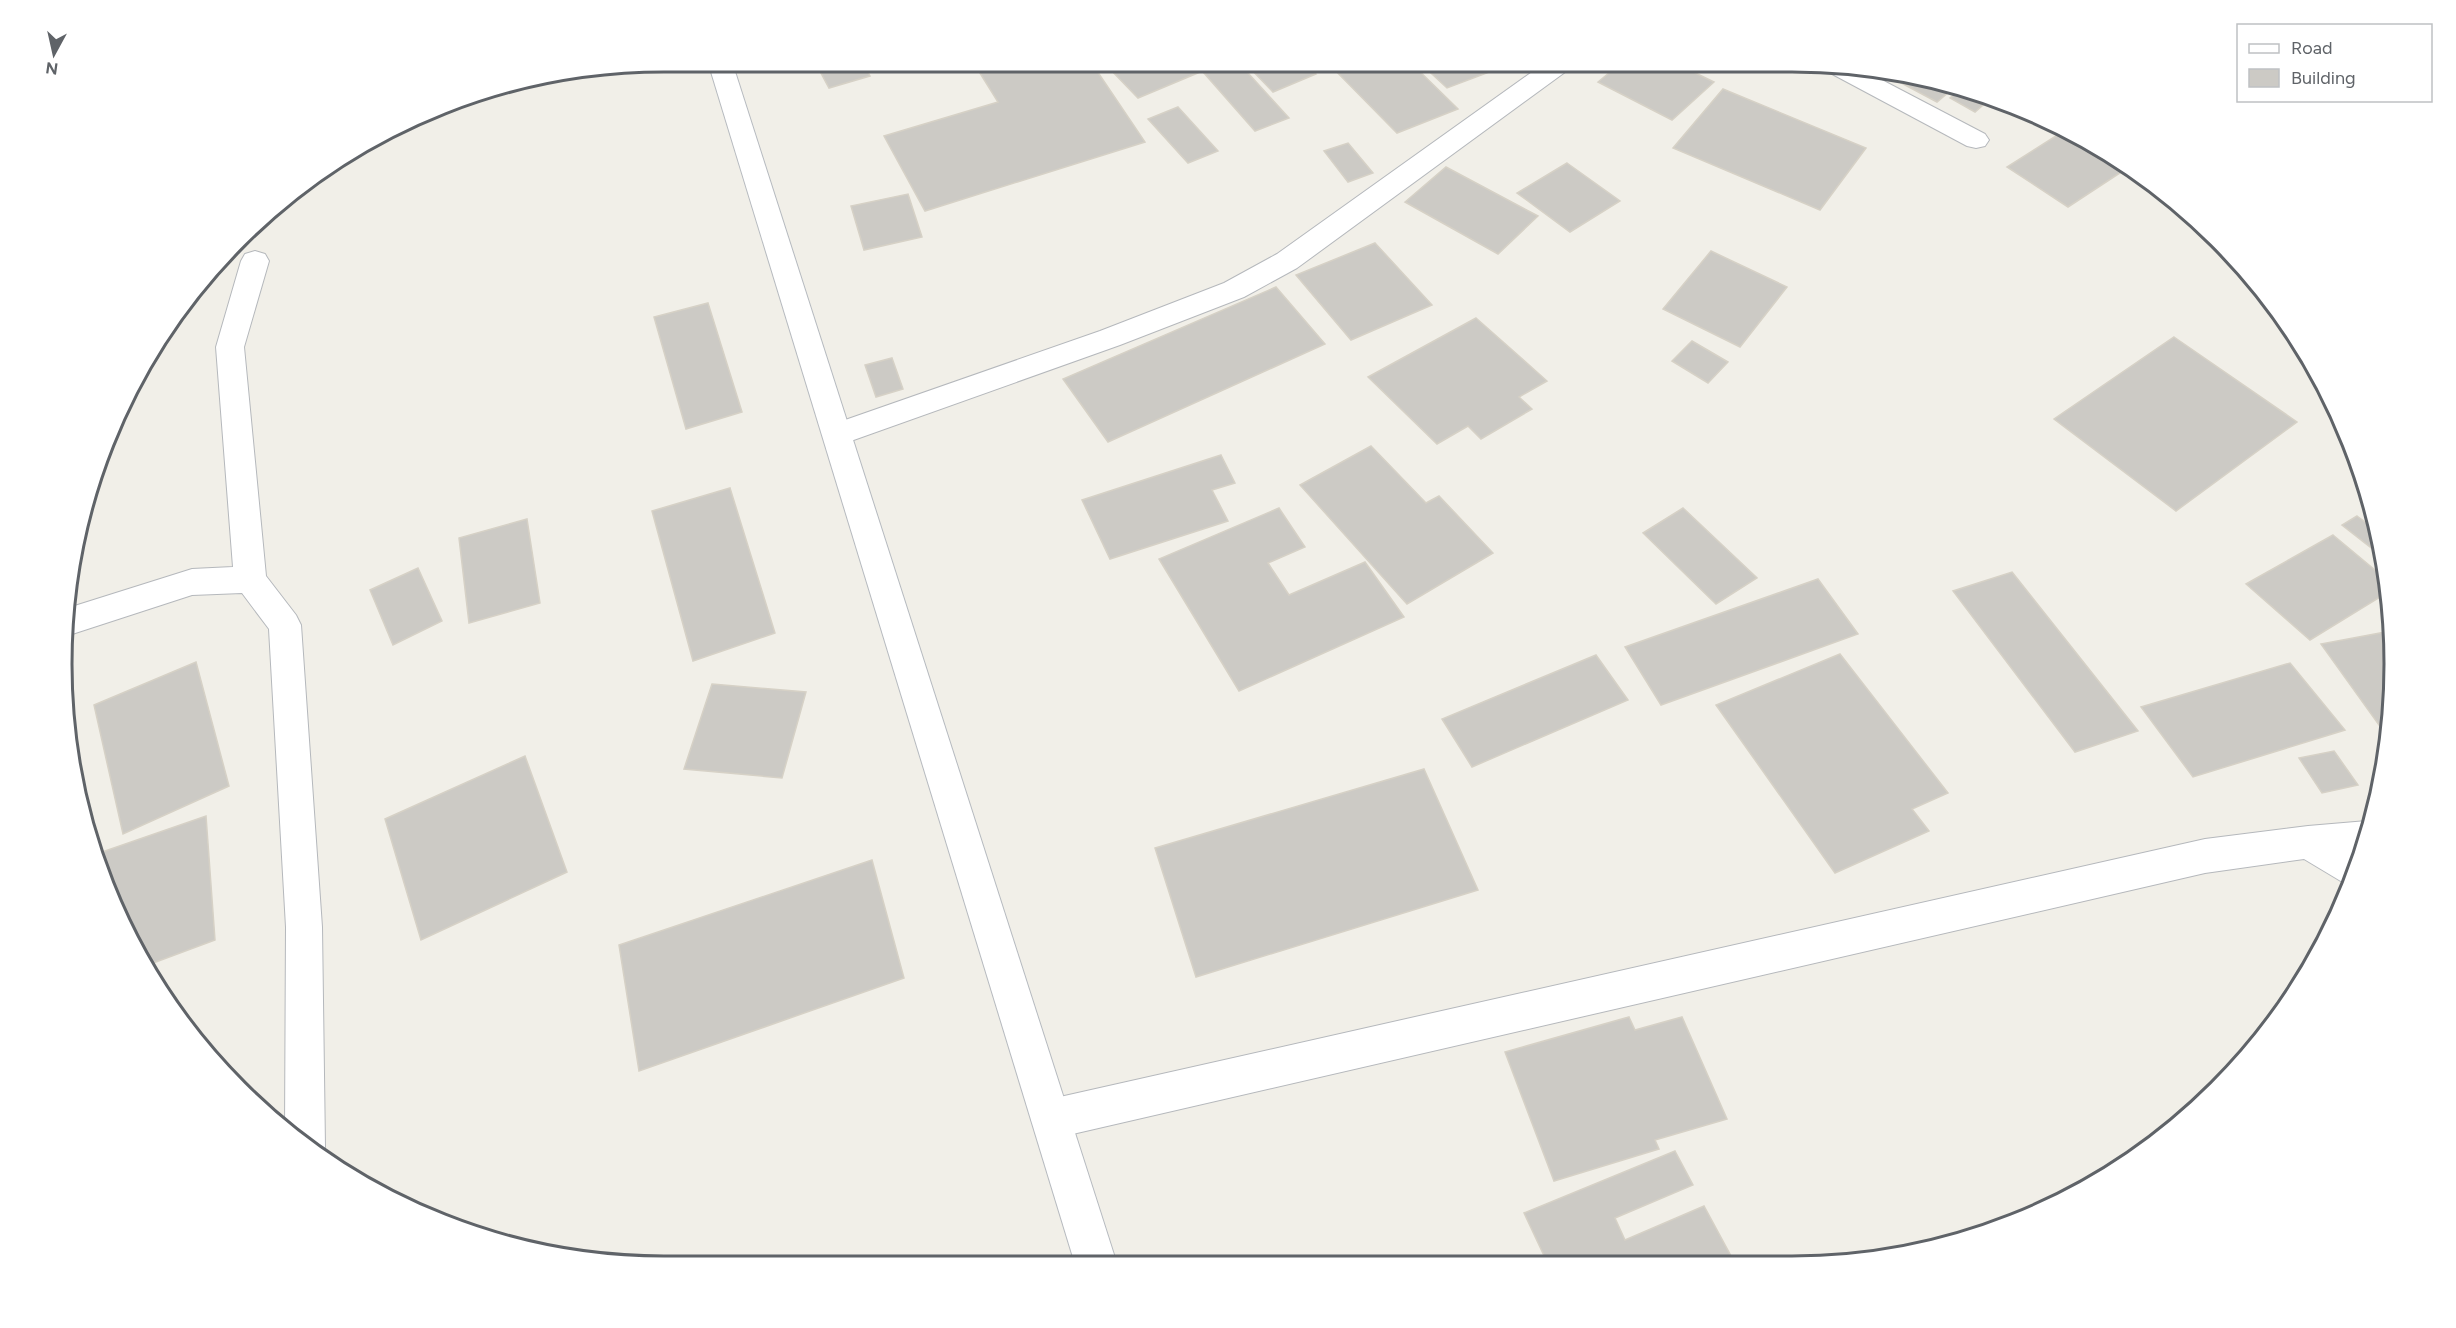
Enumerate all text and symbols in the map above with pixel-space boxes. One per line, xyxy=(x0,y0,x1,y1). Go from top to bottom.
north arrow xyxy=(24,24,84,84)
legend xyxy=(2237,24,2432,102)
text: Road xyxy=(2291,37,2332,59)
text: N xyxy=(45,58,59,79)
text: Building xyxy=(2291,67,2356,89)

